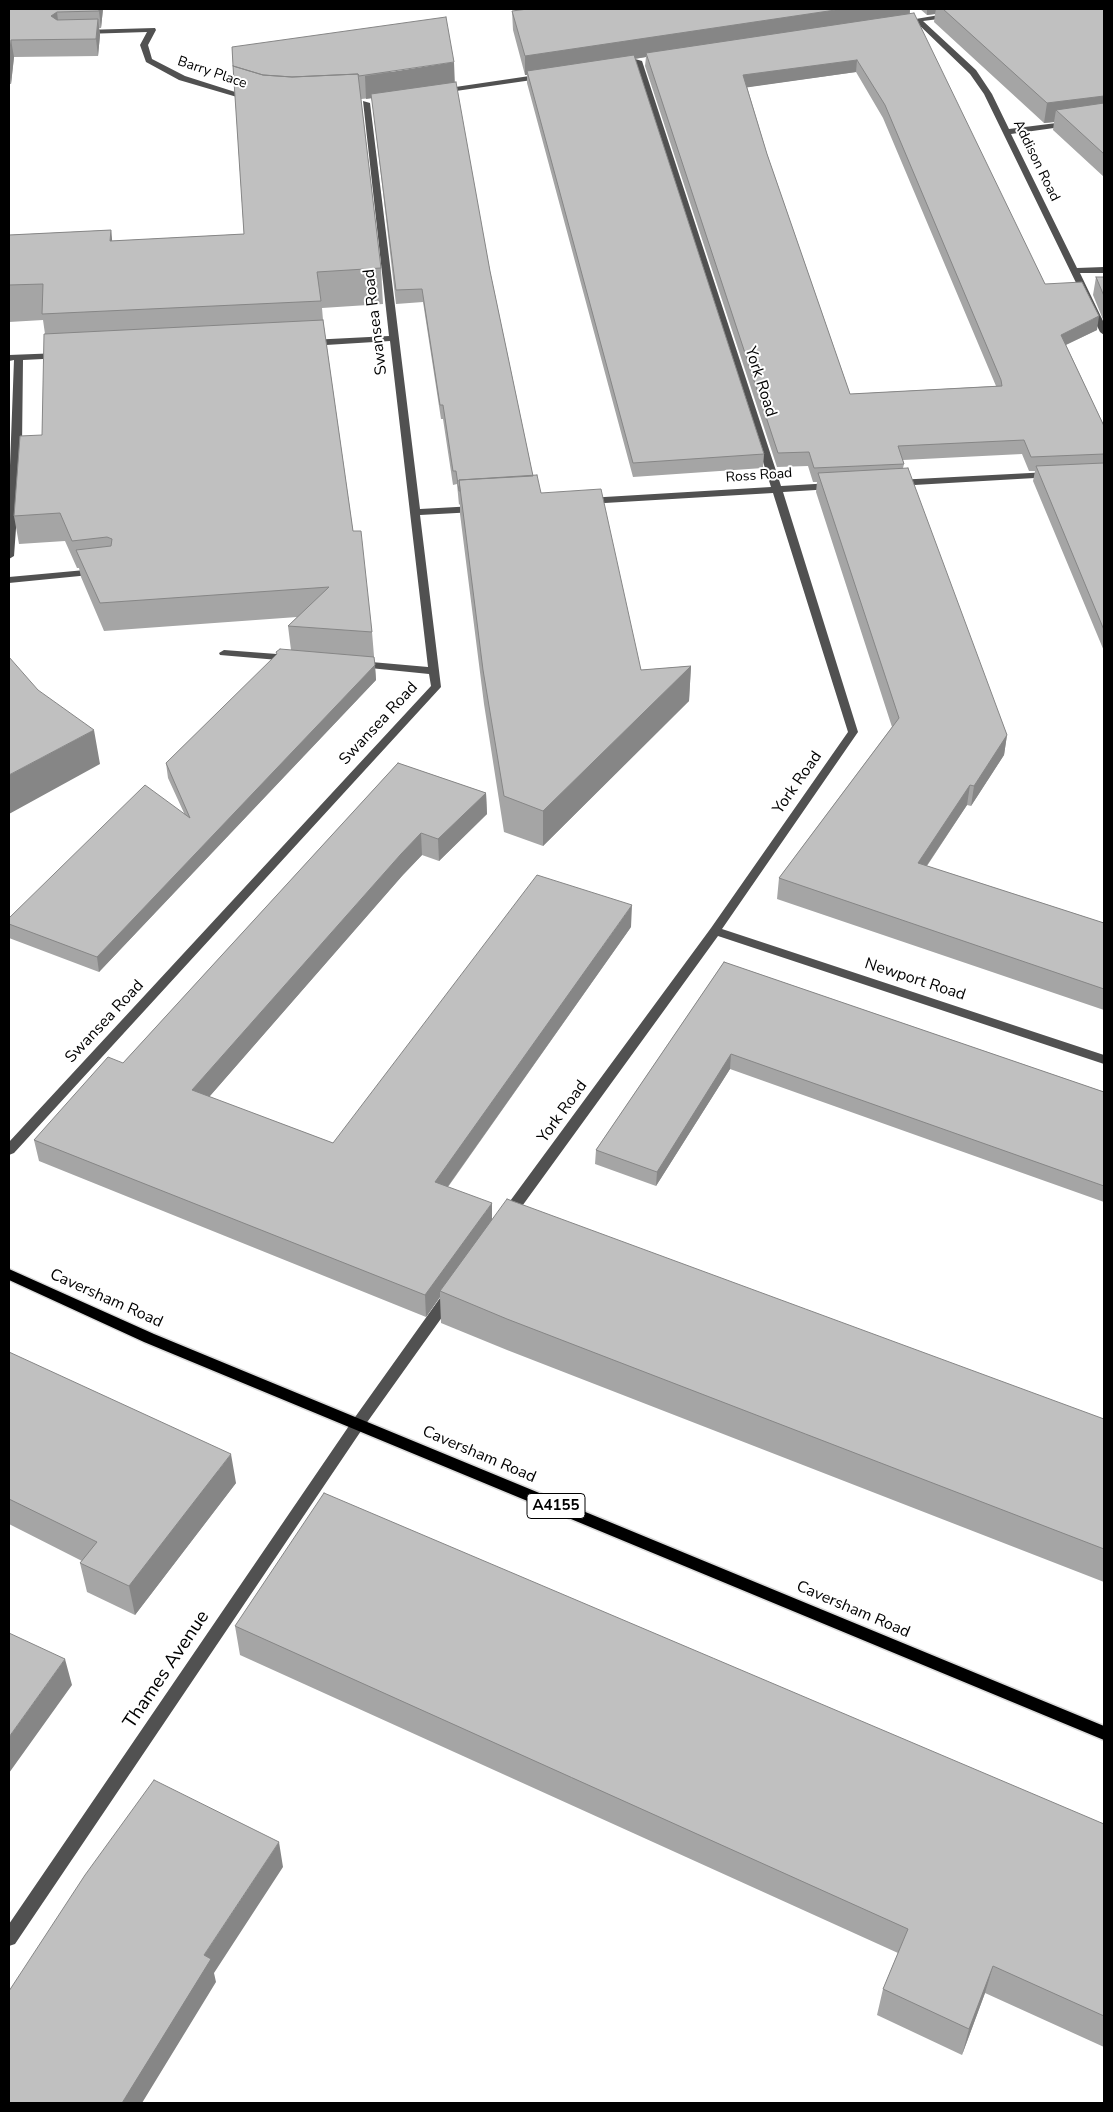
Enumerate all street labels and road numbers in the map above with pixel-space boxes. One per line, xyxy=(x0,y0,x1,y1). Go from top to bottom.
street label: Barry Place xyxy=(175,53,249,93)
street label: Addison Road xyxy=(1009,118,1063,204)
street label: Swansea Road xyxy=(360,268,392,376)
street label: York Road xyxy=(740,345,780,419)
street label: Ross Road xyxy=(725,465,793,487)
street label: Swansea Road xyxy=(336,678,422,770)
street label: York Road xyxy=(769,748,827,818)
street label: Newport Road xyxy=(862,955,968,1005)
street label: Swansea Road xyxy=(62,976,148,1068)
street label: York Road xyxy=(534,1077,592,1147)
street label: Caversham Road xyxy=(47,1266,165,1332)
street label: Caversham Road xyxy=(419,1422,539,1488)
road number: A4155 xyxy=(527,1494,585,1518)
street label: Caversham Road xyxy=(793,1577,913,1643)
street label: Thames Avenue xyxy=(119,1607,215,1733)

